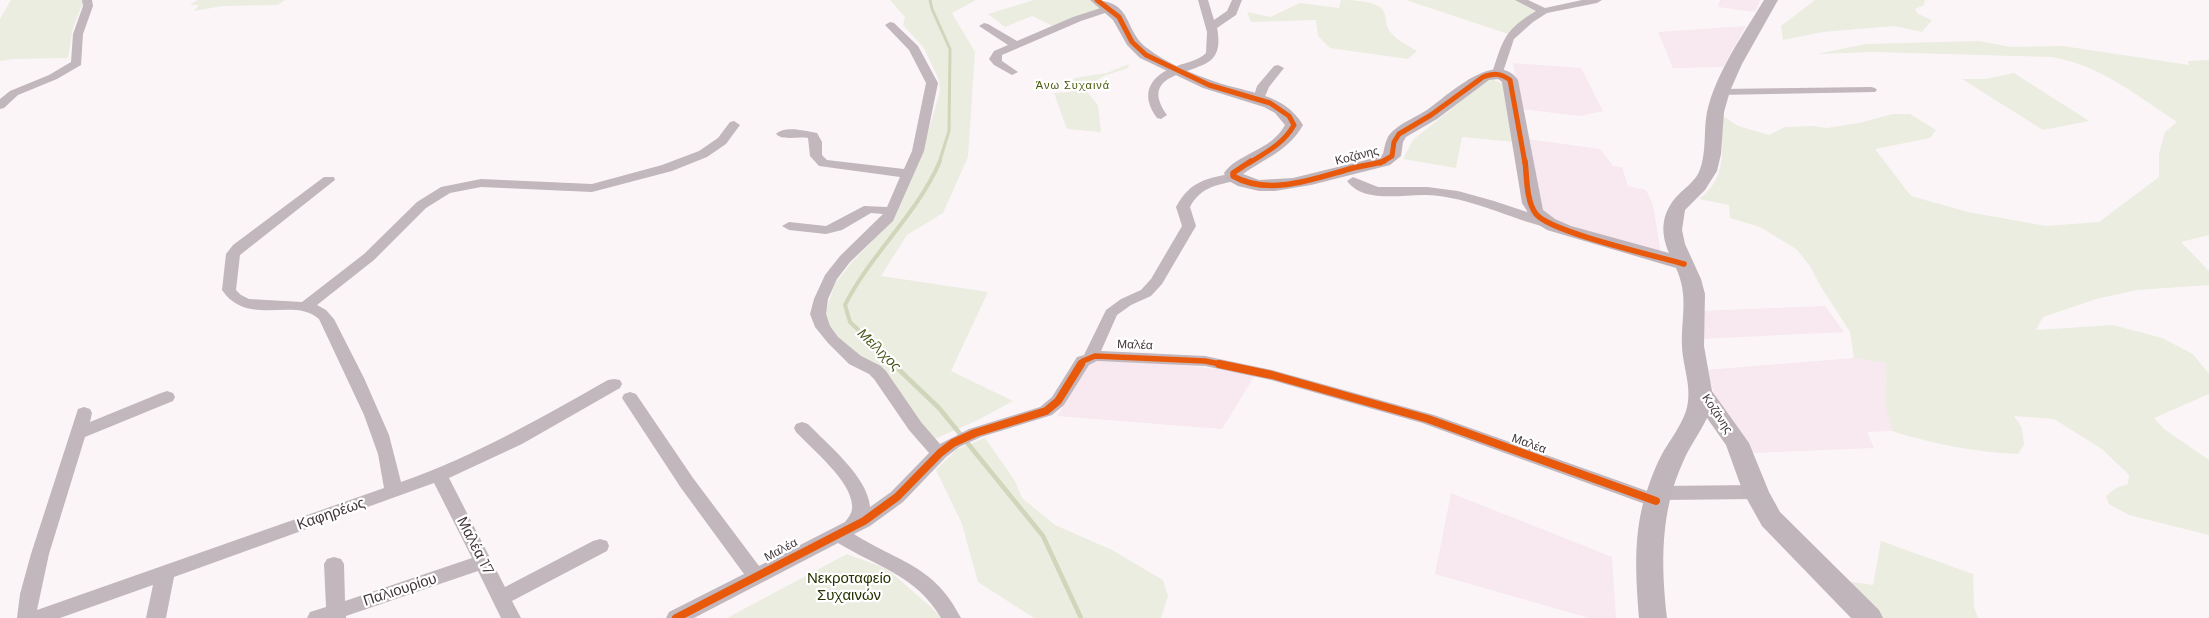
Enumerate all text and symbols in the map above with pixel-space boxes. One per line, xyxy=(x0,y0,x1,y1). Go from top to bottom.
district label: Άνω Συχαινά xyxy=(1034,79,1112,93)
street label: Κοζάνης xyxy=(1334,144,1380,168)
water label: Μείλιχος xyxy=(854,325,904,375)
street label: Μαλέα xyxy=(1117,337,1153,353)
street label: Κοζάνης xyxy=(1699,392,1735,436)
street label: Μαλέα xyxy=(1510,431,1548,457)
street label: Καφηρέως xyxy=(295,494,367,534)
street label: Μαλέα 17 xyxy=(453,514,497,578)
street label: Μαλέα xyxy=(762,535,800,565)
street label: Παλιουρίου xyxy=(361,570,439,610)
park label: Νεκροταφείο Συχαινών xyxy=(807,570,891,605)

